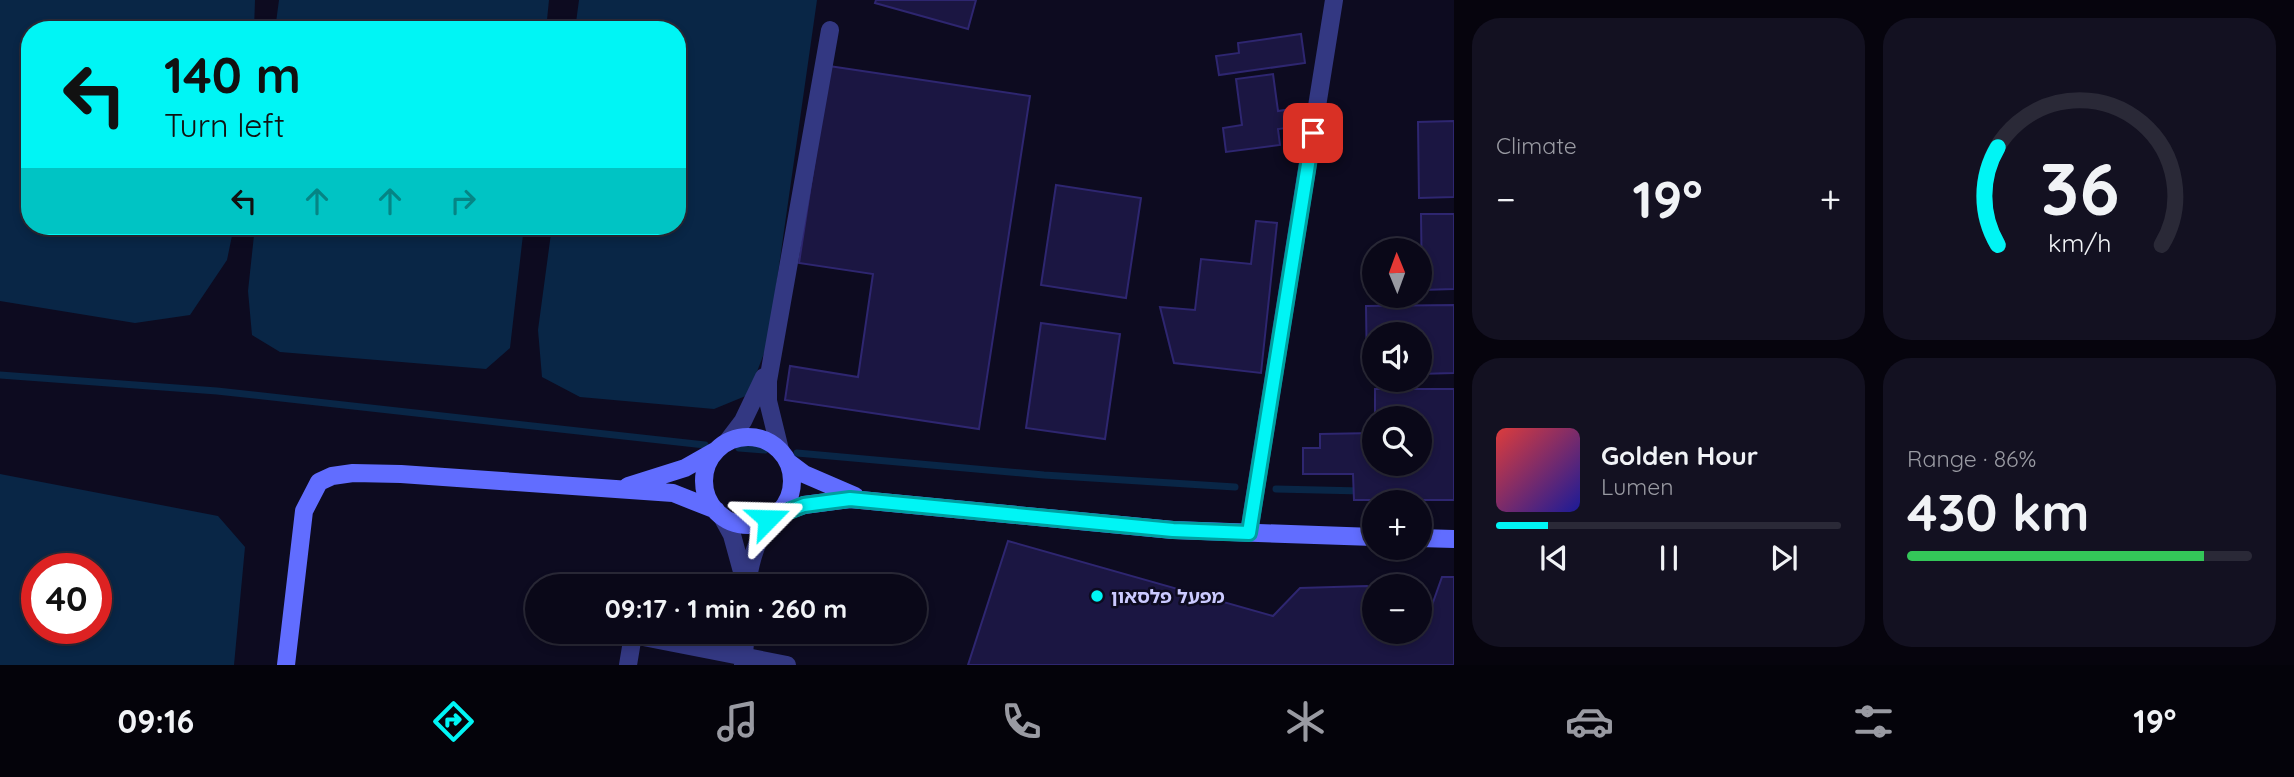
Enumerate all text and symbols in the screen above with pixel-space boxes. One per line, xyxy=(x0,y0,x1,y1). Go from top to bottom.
text: 140 m xyxy=(164,44,301,105)
icon: left xyxy=(49,49,140,140)
pin xyxy=(1283,103,1343,163)
text: Turn left xyxy=(164,105,285,145)
icon: arrive xyxy=(1294,114,1332,152)
text: Climate xyxy=(1496,131,1577,160)
text: 36 xyxy=(2040,142,2119,233)
text: 19° xyxy=(1633,166,1703,231)
text: − xyxy=(1496,175,1516,223)
text: + xyxy=(1820,175,1841,223)
icon: left xyxy=(225,182,263,220)
icon: ahead xyxy=(298,182,336,220)
icon: ahead xyxy=(371,182,409,220)
icon: right xyxy=(444,182,482,220)
text: km/h xyxy=(2048,227,2111,258)
north arrow xyxy=(1362,238,1432,308)
map controls xyxy=(1362,238,1432,644)
button: sound xyxy=(1362,322,1432,392)
button: search xyxy=(1362,406,1432,476)
text: Golden Hour xyxy=(1601,439,1758,472)
text: Range · 86% xyxy=(1907,444,2036,473)
text: Lumen xyxy=(1601,472,1674,501)
text: 430 km xyxy=(1907,479,2090,544)
position arrow xyxy=(731,482,805,556)
button: + xyxy=(1362,490,1432,560)
icon: previous xyxy=(1535,539,1573,577)
icon: pause xyxy=(1650,539,1688,577)
icon: next xyxy=(1765,539,1803,577)
speed limit sign: 40 xyxy=(21,553,112,644)
button: − xyxy=(1362,574,1432,644)
place label: מפעל פלסאון xyxy=(1111,584,1225,608)
marker: מפעל פלסאון xyxy=(1089,588,1105,604)
text: 09:17 · 1 min · 260 m xyxy=(605,592,847,625)
icon: directions xyxy=(429,697,478,746)
icon: music xyxy=(713,697,762,746)
icon: phone xyxy=(997,697,1046,746)
icon: climate xyxy=(1281,697,1330,746)
icon: car xyxy=(1565,697,1614,746)
icon: filters xyxy=(1849,697,1898,746)
text: 09:16 xyxy=(118,701,194,741)
text: 19° xyxy=(2133,701,2176,741)

